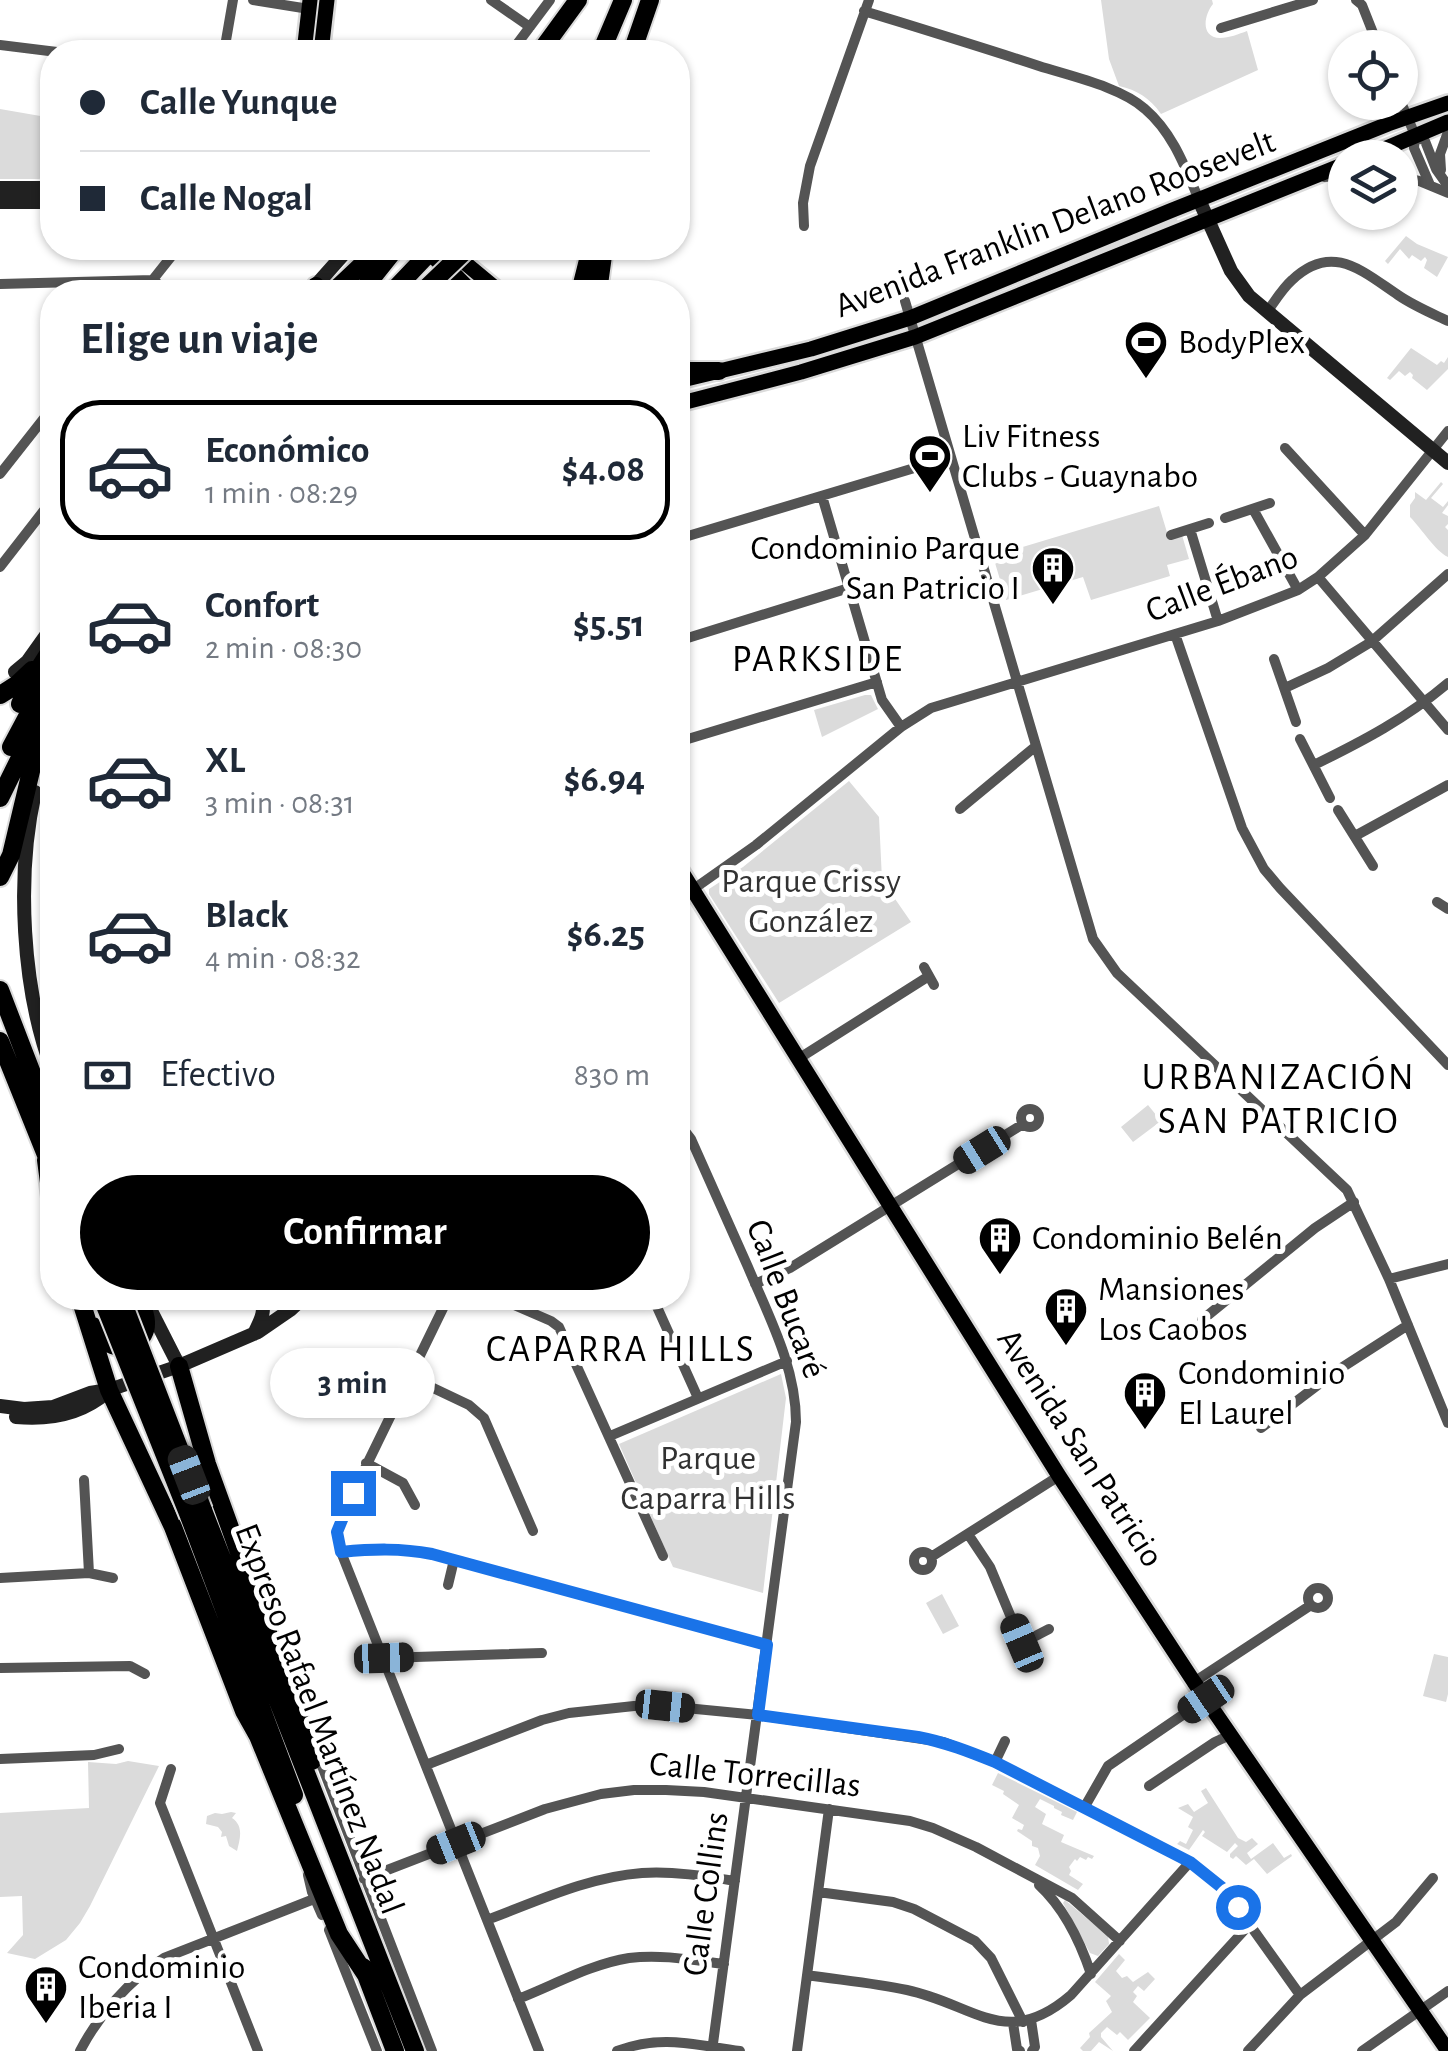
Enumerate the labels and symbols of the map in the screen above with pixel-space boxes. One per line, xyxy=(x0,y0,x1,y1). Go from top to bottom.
street label: Avenida Franklin Delano Roosevelt xyxy=(830,124,1280,324)
sports icon: BodyPlex xyxy=(1123,319,1169,380)
place label: BodyPlex xyxy=(1178,325,1305,360)
place label: Liv Fitness Clubs - Guaynabo xyxy=(962,419,1198,494)
sports icon: Liv Fitness Clubs - Guaynabo xyxy=(907,433,953,494)
place label: Condominio Parque San Patricio I xyxy=(750,531,1020,606)
street label: Calle Ébano xyxy=(1141,537,1303,629)
building icon: Condominio Parque San Patricio I xyxy=(1030,545,1076,606)
district label: PARKSIDE xyxy=(732,641,904,679)
park label: Parque Crissy González xyxy=(721,864,901,939)
district label: URBANIZACIÓN SAN PATRICIO xyxy=(1142,1055,1416,1141)
car xyxy=(949,1121,1015,1179)
street label: Calle Bucaré xyxy=(740,1215,832,1383)
building icon: Condominio Belén xyxy=(977,1215,1023,1276)
place label: Condominio Belén xyxy=(1032,1221,1283,1256)
place label: Mansiones Los Caobos xyxy=(1098,1272,1248,1347)
building icon: Mansiones Los Caobos xyxy=(1043,1286,1089,1347)
street label: Avenida San Patricio xyxy=(990,1323,1170,1573)
district label: CAPARRA HILLS xyxy=(486,1331,756,1369)
callout: 3 min xyxy=(270,1348,436,1418)
place label: Condominio El Laurel xyxy=(1178,1356,1346,1431)
building icon: Condominio El Laurel xyxy=(1122,1370,1168,1431)
park label: Parque Caparra Hills xyxy=(621,1441,795,1516)
car xyxy=(164,1442,214,1508)
route end xyxy=(331,1471,376,1516)
street label: Expreso Rafael Martínez Nadal xyxy=(228,1519,410,1919)
car xyxy=(996,1610,1048,1676)
car xyxy=(353,1642,415,1674)
car xyxy=(1173,1670,1239,1728)
car xyxy=(634,1688,696,1724)
street label: Calle Torrecillas xyxy=(648,1746,862,1804)
street label: Calle Collins xyxy=(677,1810,735,1978)
car xyxy=(423,1818,489,1868)
route start xyxy=(1216,1885,1261,1930)
place label: Condominio Iberia I xyxy=(78,1950,246,2025)
building icon: Condominio Iberia I xyxy=(23,1964,69,2025)

